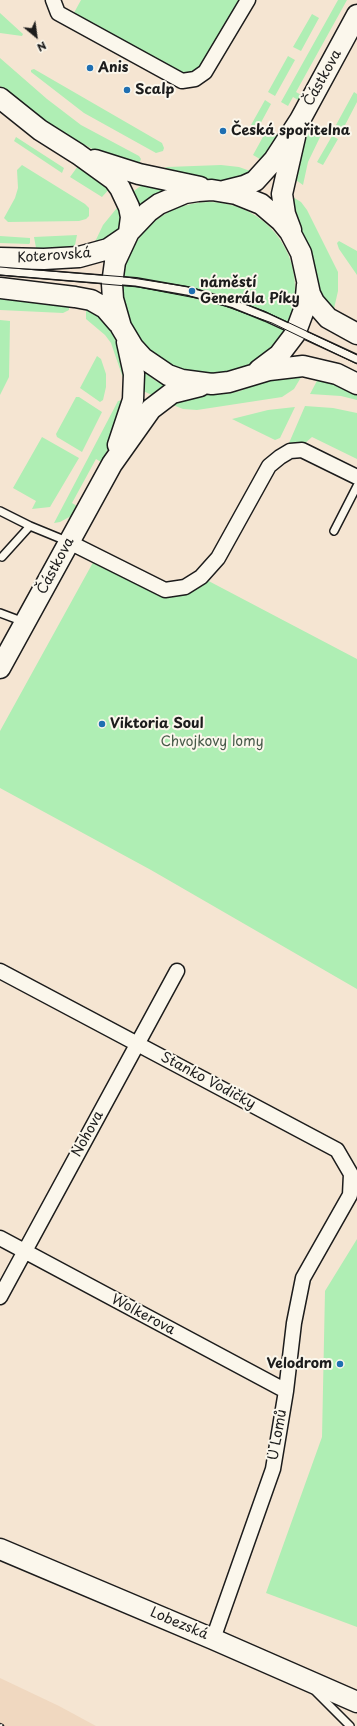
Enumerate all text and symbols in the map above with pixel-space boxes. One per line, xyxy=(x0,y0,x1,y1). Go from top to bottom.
north arrow xyxy=(16,16,56,56)
text: N xyxy=(34,37,50,56)
street label: Částkova xyxy=(301,47,345,109)
place label: Anis xyxy=(98,60,129,76)
marker: Anis xyxy=(85,63,95,73)
place label: Scalp xyxy=(135,82,174,98)
marker: Scalp xyxy=(122,85,132,95)
place label: Česká spořitelna xyxy=(231,123,350,139)
marker: Česká spořitelna xyxy=(218,126,228,136)
street label: Koterovská xyxy=(16,245,92,267)
place label: náměstí Generála Píky xyxy=(200,275,300,308)
marker: náměstí Generála Píky xyxy=(187,286,197,296)
street label: Částkova xyxy=(34,535,78,597)
place label: Viktoria Soul xyxy=(110,716,203,732)
marker: Viktoria Soul xyxy=(97,719,107,729)
park label: Chvojkovy lomy xyxy=(160,734,264,750)
street label: Stanko Vodičky xyxy=(158,1049,258,1113)
street label: Nohova xyxy=(69,1108,107,1160)
street label: Wolkerova xyxy=(108,1291,178,1339)
place label: Velodrom xyxy=(267,1356,332,1372)
marker: Velodrom xyxy=(335,1359,345,1369)
street label: U Lomů xyxy=(265,1408,291,1462)
street label: Lobezská xyxy=(148,1604,210,1644)

